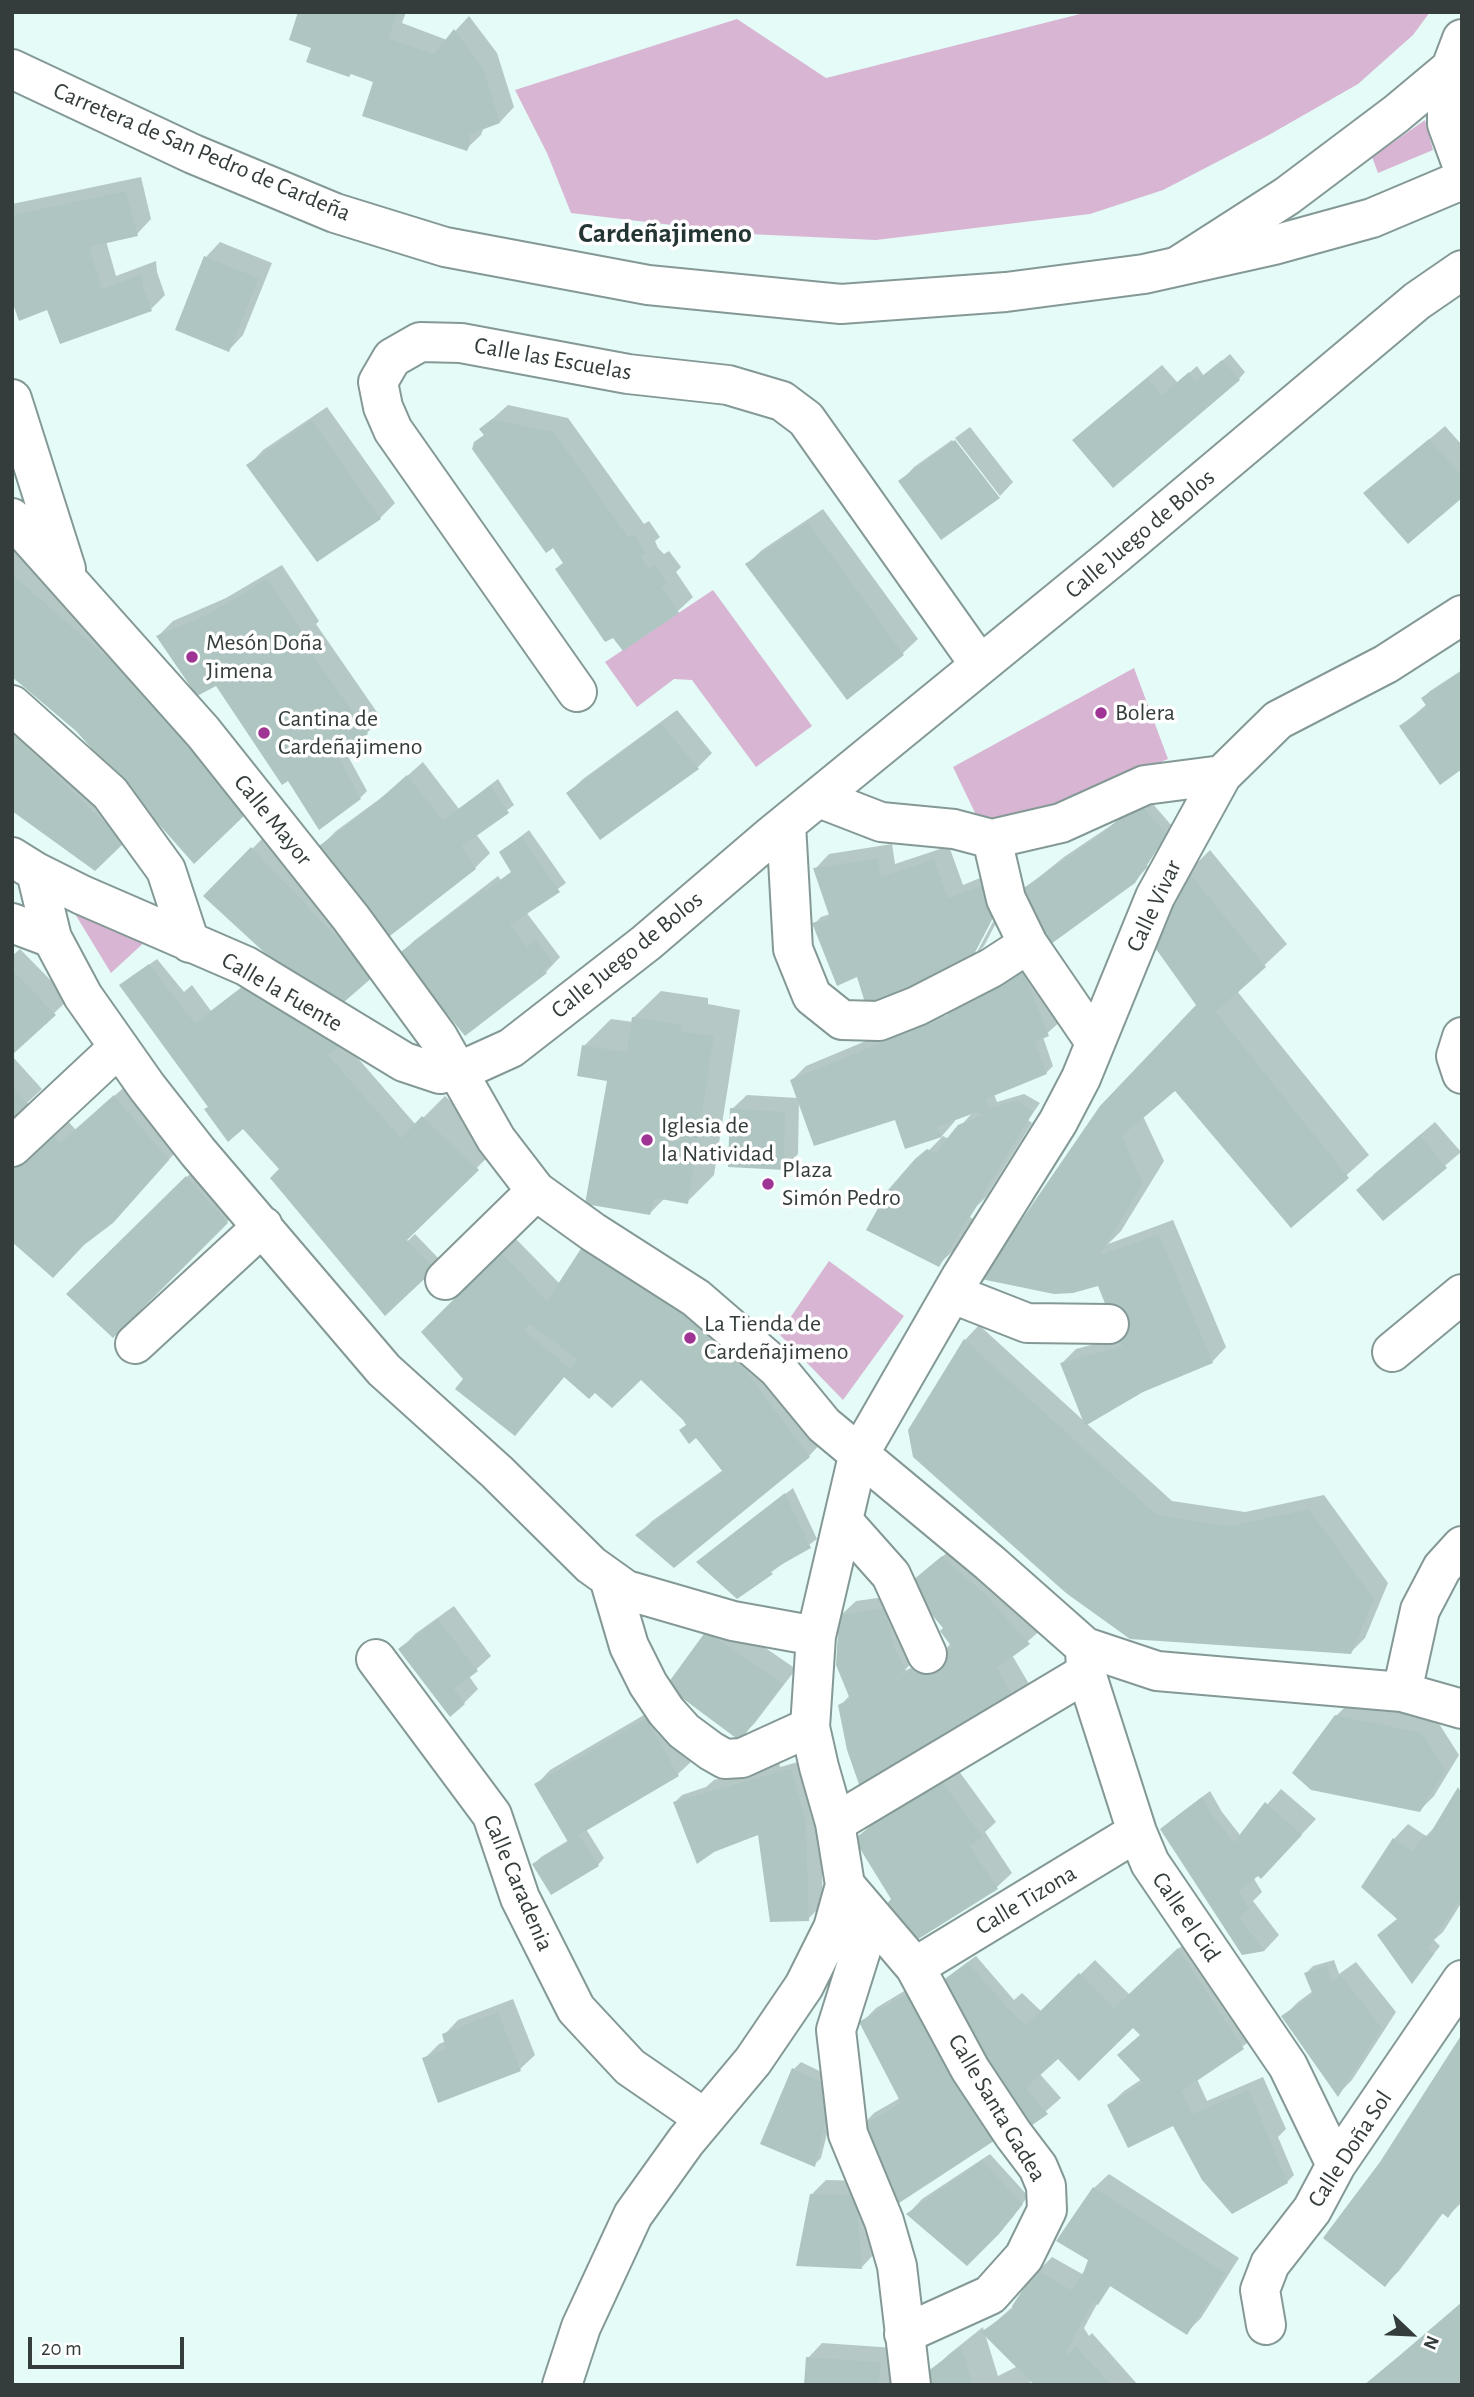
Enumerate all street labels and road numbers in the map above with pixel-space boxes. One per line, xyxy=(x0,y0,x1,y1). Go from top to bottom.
street label: Carretera de San Pedro de Cardeña xyxy=(49,76,355,228)
street label: Calle las Escuelas xyxy=(472,331,634,387)
street label: Calle Juego de Bolos xyxy=(1059,463,1221,605)
street label: Calle Mayor xyxy=(227,769,319,871)
street label: Calle Vivar xyxy=(1120,855,1188,957)
street label: Calle Juego de Bolos xyxy=(545,885,709,1025)
street label: Calle la Fuente xyxy=(216,946,348,1038)
street label: Calle Caradenia xyxy=(476,1811,560,1955)
street label: Calle Tizona xyxy=(970,1859,1082,1941)
street label: Calle el Cid xyxy=(1146,1867,1226,1967)
street label: Calle Santa Gadea xyxy=(942,2029,1052,2187)
street label: Calle Doña Sol xyxy=(1302,2085,1398,2213)

